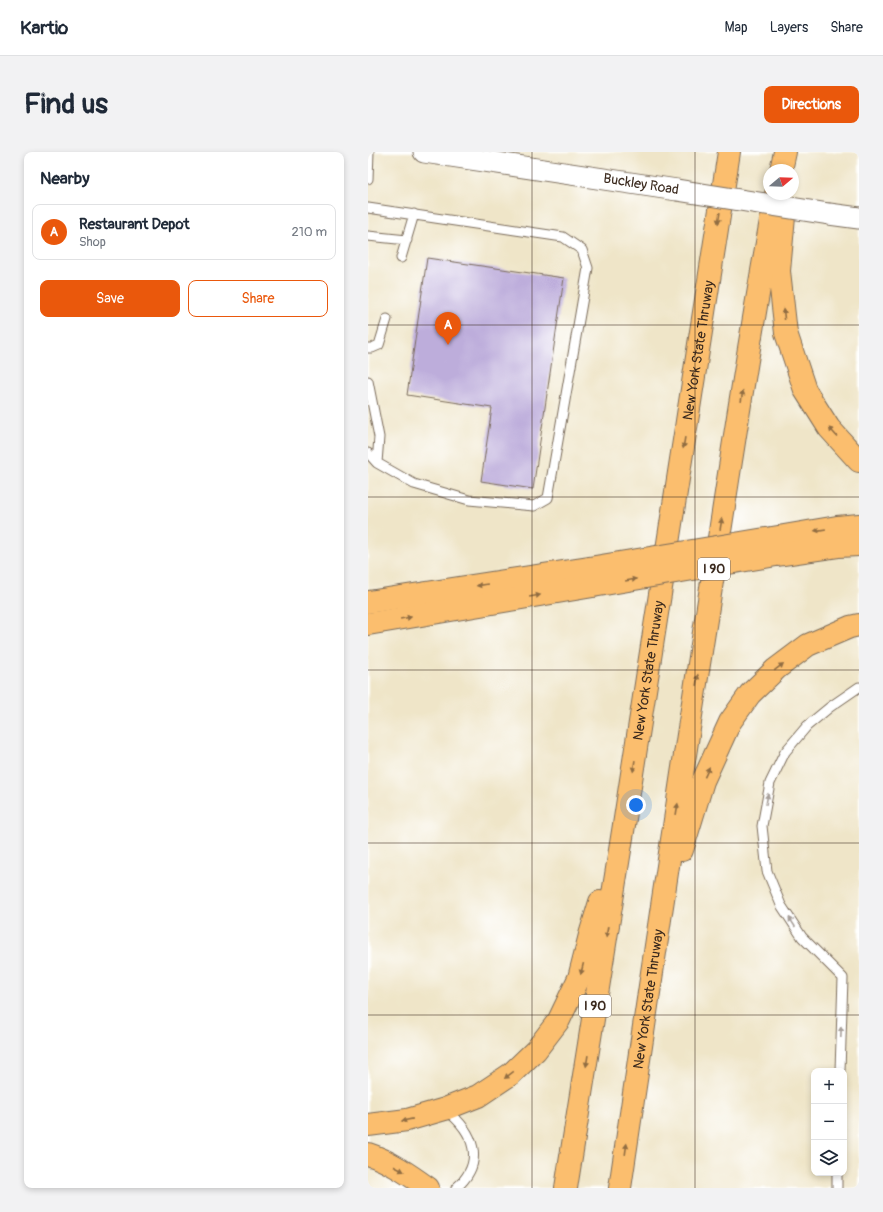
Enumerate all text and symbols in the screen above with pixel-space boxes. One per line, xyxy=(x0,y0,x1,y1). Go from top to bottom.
text: Kartio xyxy=(20,16,68,40)
text: Map xyxy=(725,19,748,36)
text: Layers xyxy=(770,19,808,36)
text: Share xyxy=(830,19,863,36)
button: Directions xyxy=(764,86,859,123)
text: Find us xyxy=(24,87,108,122)
north arrow xyxy=(763,164,799,200)
text: Nearby xyxy=(40,168,89,189)
street label: Buckley Road xyxy=(602,170,680,198)
one-way arrow xyxy=(715,212,721,224)
text: Restaurant Depot xyxy=(79,215,190,234)
text: A xyxy=(50,224,58,240)
text: 210 m xyxy=(291,224,327,240)
text: Shop xyxy=(79,234,106,250)
street label: New York State Thruway xyxy=(679,279,717,421)
button: Save xyxy=(40,280,180,317)
button: Share xyxy=(188,280,328,317)
one-way arrow xyxy=(781,308,787,320)
pin: A xyxy=(435,312,461,345)
one-way arrow xyxy=(739,390,745,402)
one-way arrow xyxy=(828,427,837,437)
one-way arrow xyxy=(681,437,687,450)
one-way arrow xyxy=(718,518,724,530)
one-way arrow xyxy=(814,527,826,533)
road number: I 90 xyxy=(698,558,730,580)
one-way arrow xyxy=(625,577,637,583)
one-way arrow xyxy=(475,582,488,588)
one-way arrow xyxy=(529,593,541,599)
street label: New York State Thruway xyxy=(629,599,667,741)
one-way arrow xyxy=(400,615,413,621)
one-way arrow xyxy=(774,662,785,671)
one-way arrow xyxy=(694,674,700,686)
one-way arrow xyxy=(631,759,637,772)
one-way arrow xyxy=(704,766,710,778)
one-way arrow xyxy=(765,793,771,805)
your location xyxy=(626,795,646,815)
one-way arrow xyxy=(674,802,680,815)
one-way arrow xyxy=(788,917,796,927)
one-way arrow xyxy=(604,926,610,938)
street label: New York State Thruway xyxy=(629,928,667,1070)
one-way arrow xyxy=(578,963,584,976)
road number: I 90 xyxy=(579,995,611,1017)
one-way arrow xyxy=(838,1025,844,1038)
one-way arrow xyxy=(583,1055,589,1067)
map controls xyxy=(811,1068,847,1176)
button: + xyxy=(811,1068,847,1104)
one-way arrow xyxy=(504,1070,514,1078)
button: − xyxy=(811,1104,847,1140)
one-way arrow xyxy=(401,1117,413,1123)
button: layers xyxy=(811,1140,847,1176)
one-way arrow xyxy=(623,1143,629,1155)
one-way arrow xyxy=(394,1166,405,1172)

